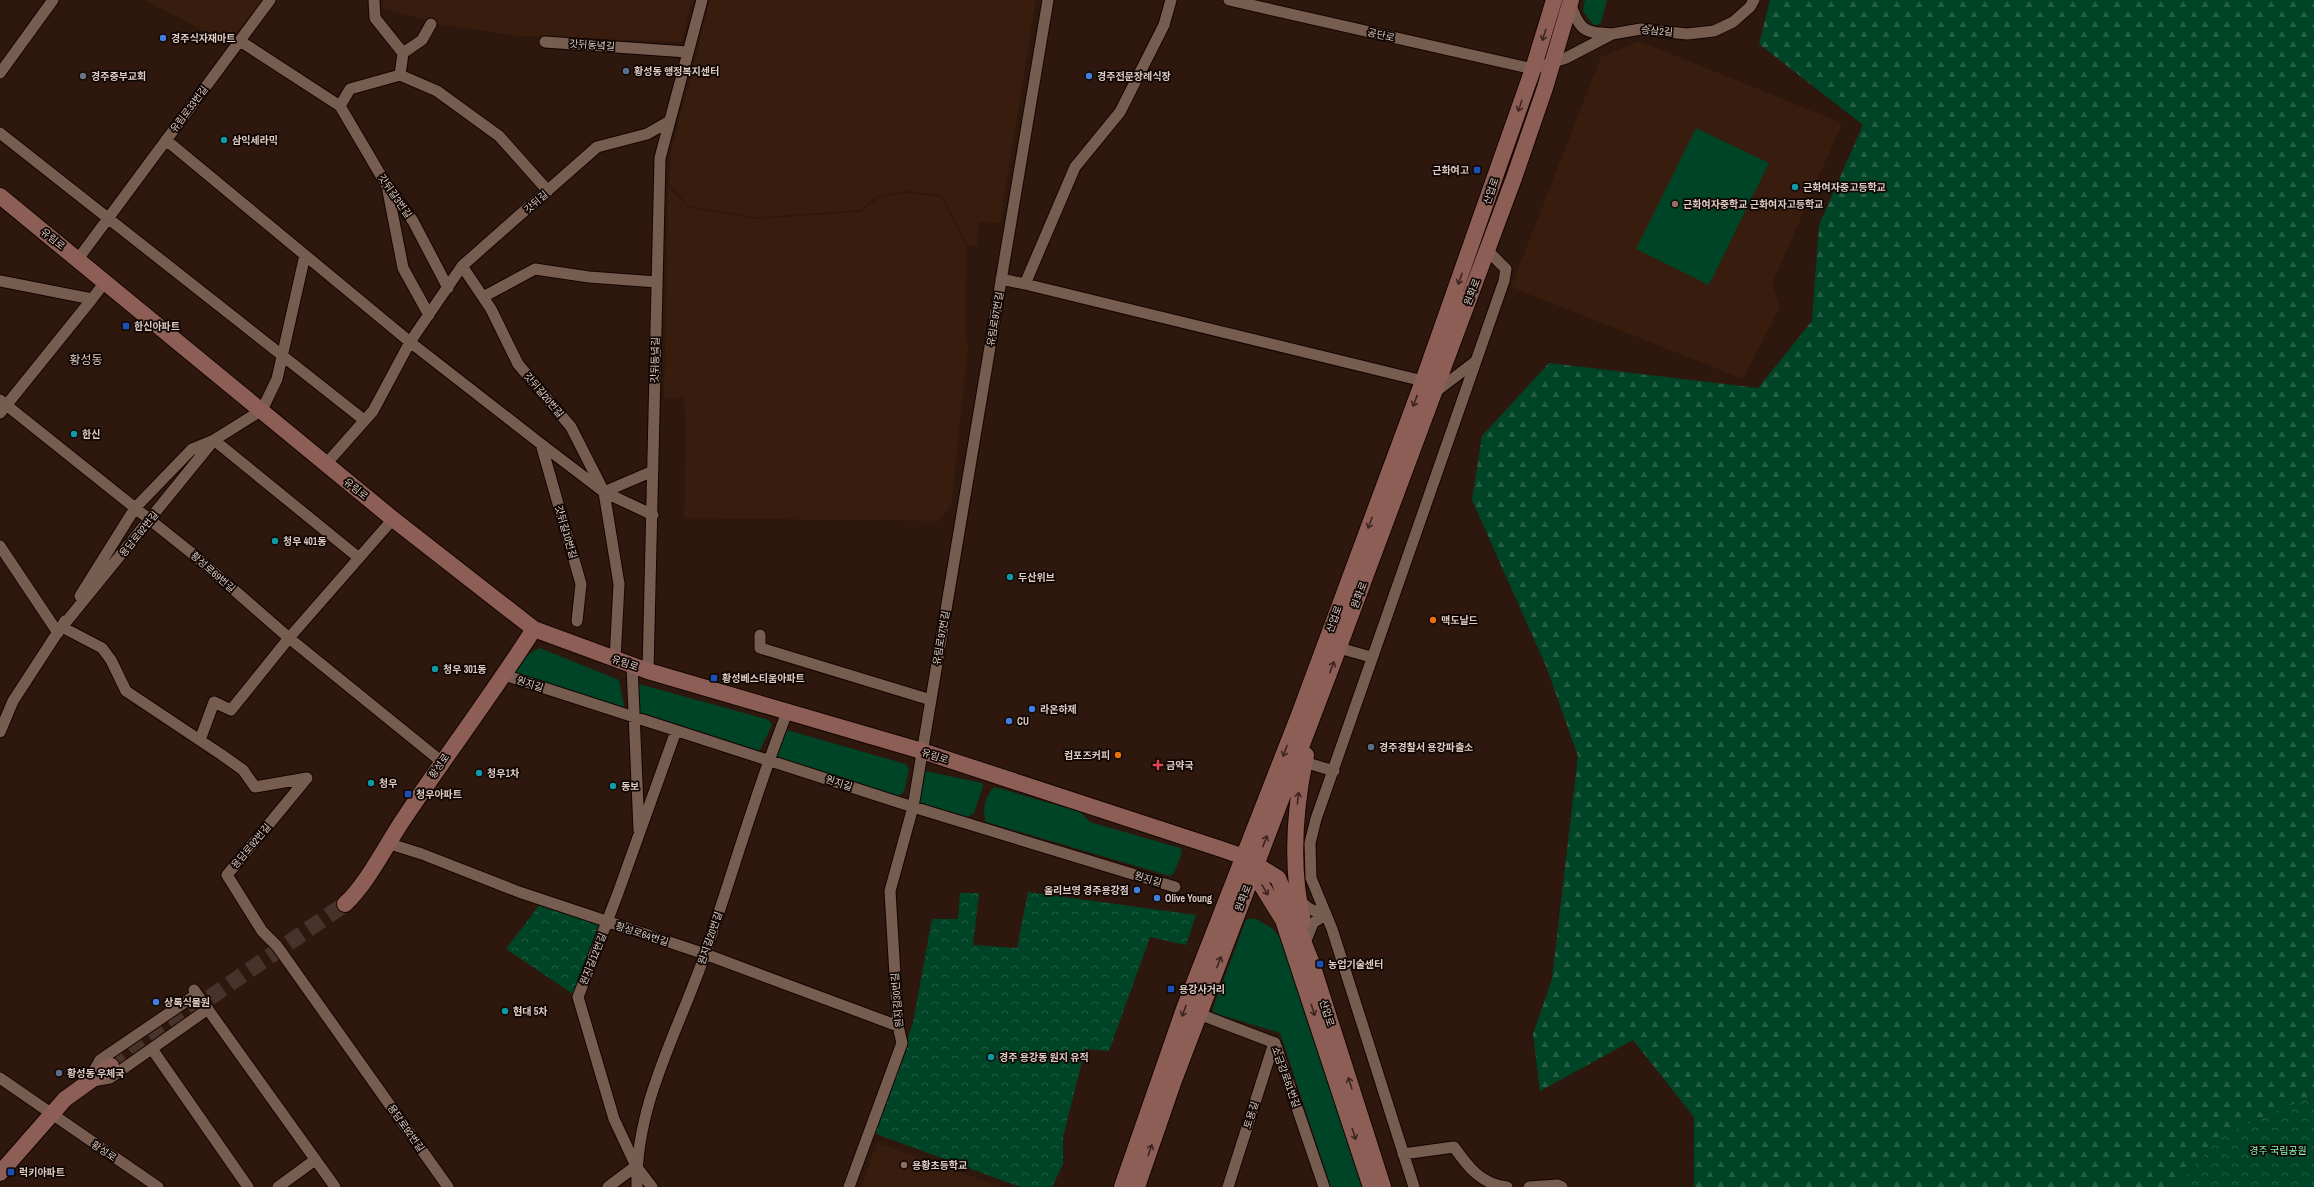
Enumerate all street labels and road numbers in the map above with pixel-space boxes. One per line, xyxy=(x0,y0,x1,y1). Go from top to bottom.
street label: 승삼2길 xyxy=(1640,23,1674,39)
street label: 공단로 xyxy=(1366,26,1396,44)
street label: 갓뒤동녘길 xyxy=(569,37,615,53)
street label: 유림로33번길 xyxy=(167,83,211,135)
street label: 갓뒤길3번길 xyxy=(375,172,415,220)
street label: 산업로 xyxy=(1480,176,1502,206)
street label: 갓뒤길 xyxy=(521,188,551,216)
street label: 유림로 xyxy=(38,225,68,253)
street label: 원화로 xyxy=(1461,277,1483,307)
street label: 유림로97번길 xyxy=(984,291,1006,347)
street label: 갓뒤동녘길 xyxy=(648,337,662,383)
street label: 갓뒤길20번길 xyxy=(521,370,567,420)
street label: 유림로 xyxy=(341,475,371,503)
street label: 갓뒤길10번길 xyxy=(552,504,580,560)
street label: 용담로92번길 xyxy=(117,508,161,560)
street label: 황성로69번길 xyxy=(188,549,238,595)
street label: 원화로 xyxy=(1348,580,1370,610)
street label: 산업로 xyxy=(1323,604,1345,634)
street label: 유림로97번길 xyxy=(930,610,952,666)
street label: 유림로 xyxy=(610,652,640,674)
street label: 원지길 xyxy=(515,674,545,694)
street label: 유림로 xyxy=(920,746,950,766)
street label: 황성로 xyxy=(426,751,452,781)
street label: 원지길 xyxy=(824,773,854,793)
street label: 용담로92번길 xyxy=(228,821,274,871)
street label: 원지길 xyxy=(1133,869,1163,889)
street label: 원화로 xyxy=(1232,883,1254,913)
street label: 원지길20번길 xyxy=(695,910,725,966)
street label: 황성로64번길 xyxy=(614,919,670,949)
street label: 원지길12번길 xyxy=(577,931,609,987)
street label: 원지길30번길 xyxy=(888,972,906,1028)
street label: 산업로 xyxy=(1317,998,1337,1028)
street label: 소금강로61번길 xyxy=(1269,1045,1303,1109)
street label: 토용길 xyxy=(1241,1100,1261,1130)
street label: 용담로92번길 xyxy=(385,1102,427,1154)
street label: 황성로 xyxy=(89,1138,119,1164)

